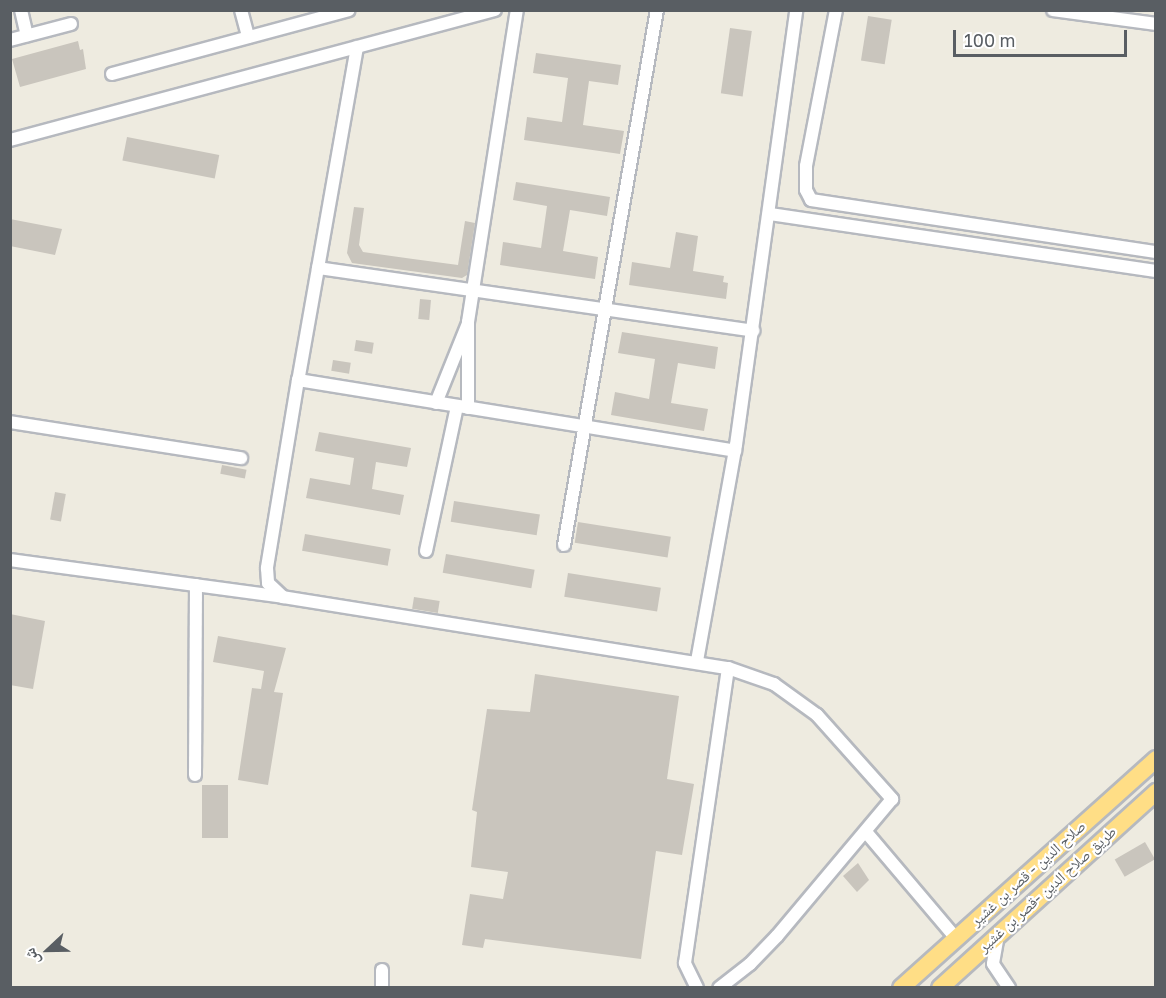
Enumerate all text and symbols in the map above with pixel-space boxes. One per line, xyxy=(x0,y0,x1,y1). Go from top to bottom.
scale bar xyxy=(956,18,1130,56)
text: 100 m xyxy=(964,29,1015,51)
street label: صلاح الدين - قصر بن غشير xyxy=(967,817,1089,929)
street label: طريق صلاح الدين -قصر بن غشير xyxy=(974,822,1120,956)
north arrow xyxy=(18,920,78,980)
text: ش xyxy=(19,945,44,968)

